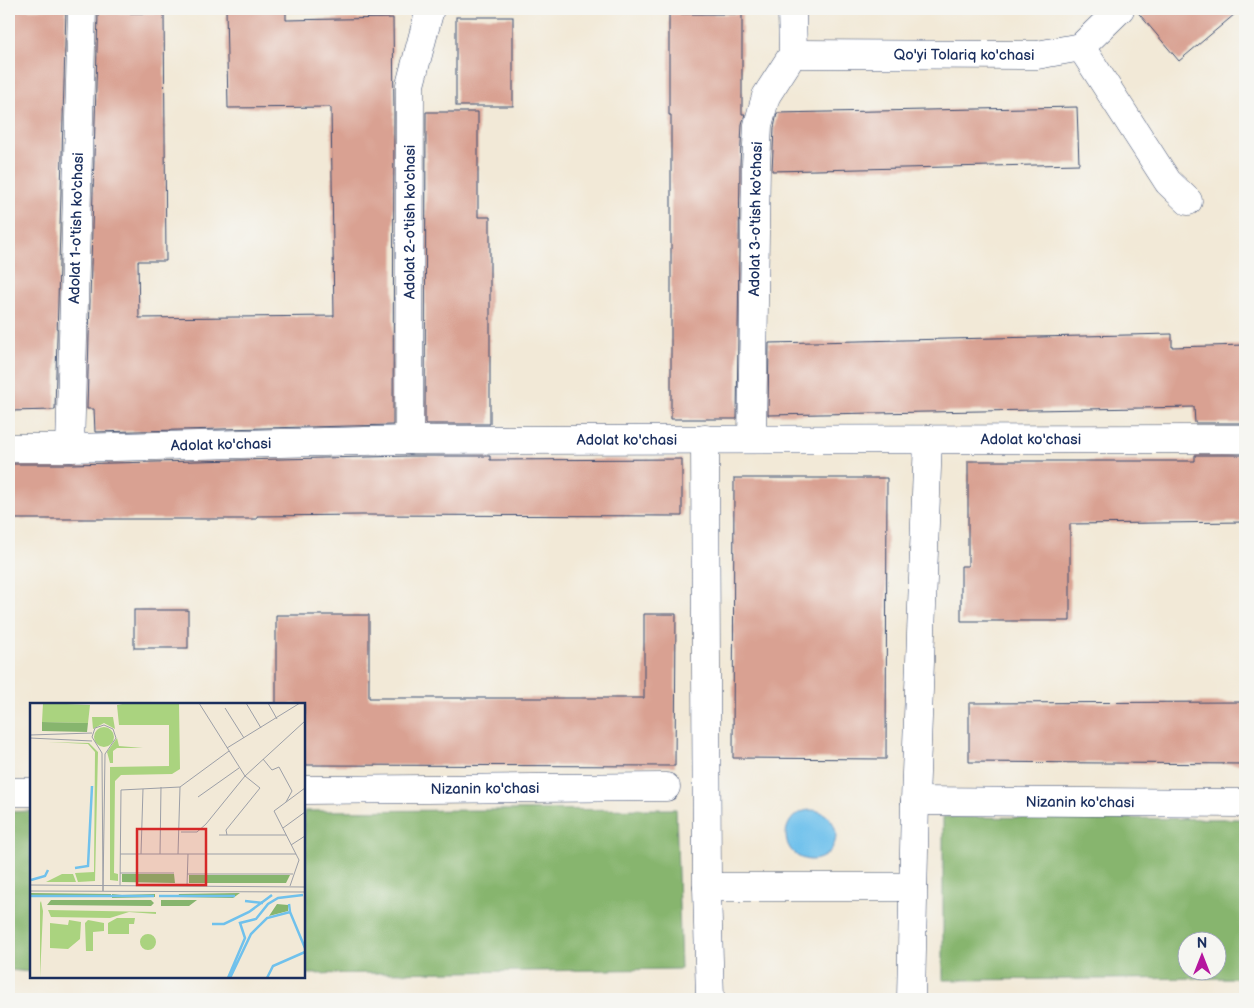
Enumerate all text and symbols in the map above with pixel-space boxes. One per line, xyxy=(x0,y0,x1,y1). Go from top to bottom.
street label: Qo'yi Tolariq ko'chasi xyxy=(893,45,1035,65)
street label: Adolat 3-o'tish ko'chasi xyxy=(745,141,767,297)
street label: Adolat 2-o'tish ko'chasi xyxy=(400,145,420,299)
street label: Adolat 1-o'tish ko'chasi xyxy=(65,152,88,304)
street label: Adolat ko'chasi xyxy=(981,430,1081,449)
street label: Adolat ko'chasi xyxy=(577,431,677,450)
street label: Adolat ko'chasi xyxy=(170,434,272,456)
inset map xyxy=(30,703,305,978)
street label: Nizanin ko'chasi xyxy=(430,779,540,799)
street label: Nizanin ko'chasi xyxy=(1025,793,1135,812)
north arrow xyxy=(1176,930,1226,980)
text: N xyxy=(1197,935,1207,952)

